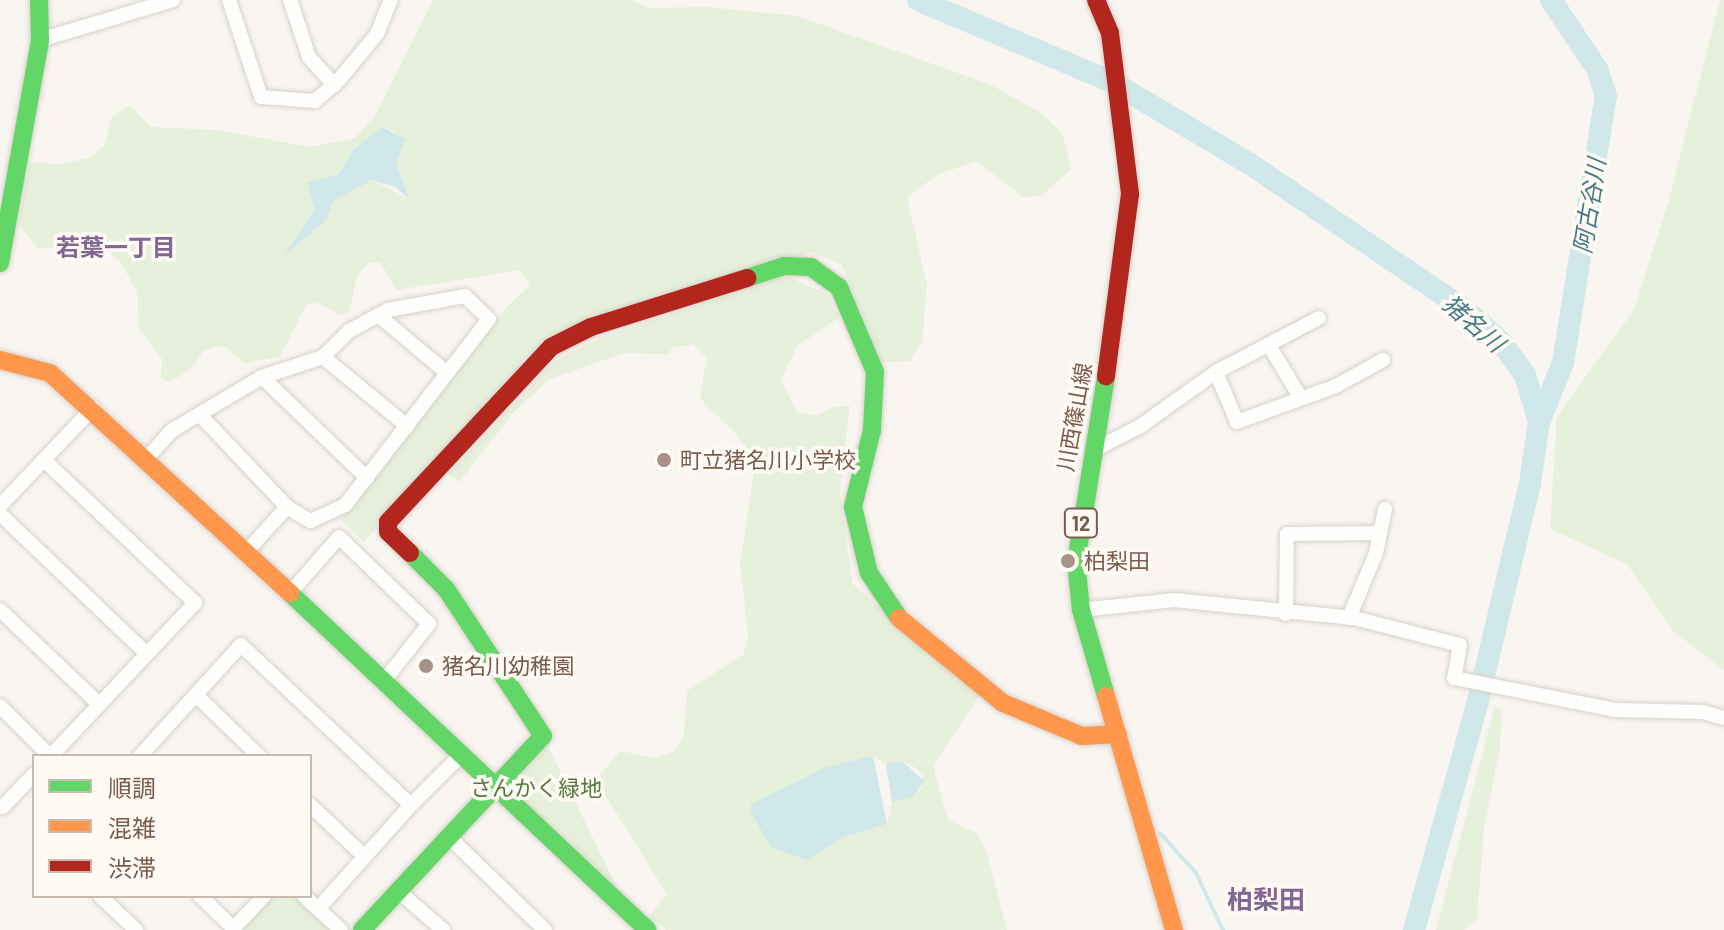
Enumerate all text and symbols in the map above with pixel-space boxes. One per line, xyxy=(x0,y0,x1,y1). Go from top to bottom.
water label: 阿古谷川 xyxy=(1567,156,1611,256)
district label: 若葉一丁目 xyxy=(56,233,176,261)
water label: 猪名川 xyxy=(1437,289,1511,357)
street label: 川西篠山線 xyxy=(1051,361,1097,473)
place label: 町立猪名川小学校 xyxy=(680,447,856,473)
marker: 町立猪名川小学校 xyxy=(655,451,673,469)
road number: 12 xyxy=(1063,507,1099,539)
place label: 柏梨田 xyxy=(1084,548,1150,574)
marker: 柏梨田 xyxy=(1059,552,1077,570)
place label: 猪名川幼稚園 xyxy=(442,653,574,679)
marker: 猪名川幼稚園 xyxy=(417,657,435,675)
legend xyxy=(32,754,312,898)
text: 順調 xyxy=(108,773,156,802)
park label: さんかく緑地 xyxy=(470,775,602,801)
text: 混雑 xyxy=(108,813,156,842)
text: 渋滞 xyxy=(108,853,156,882)
district label: 柏梨田 xyxy=(1227,883,1305,915)

